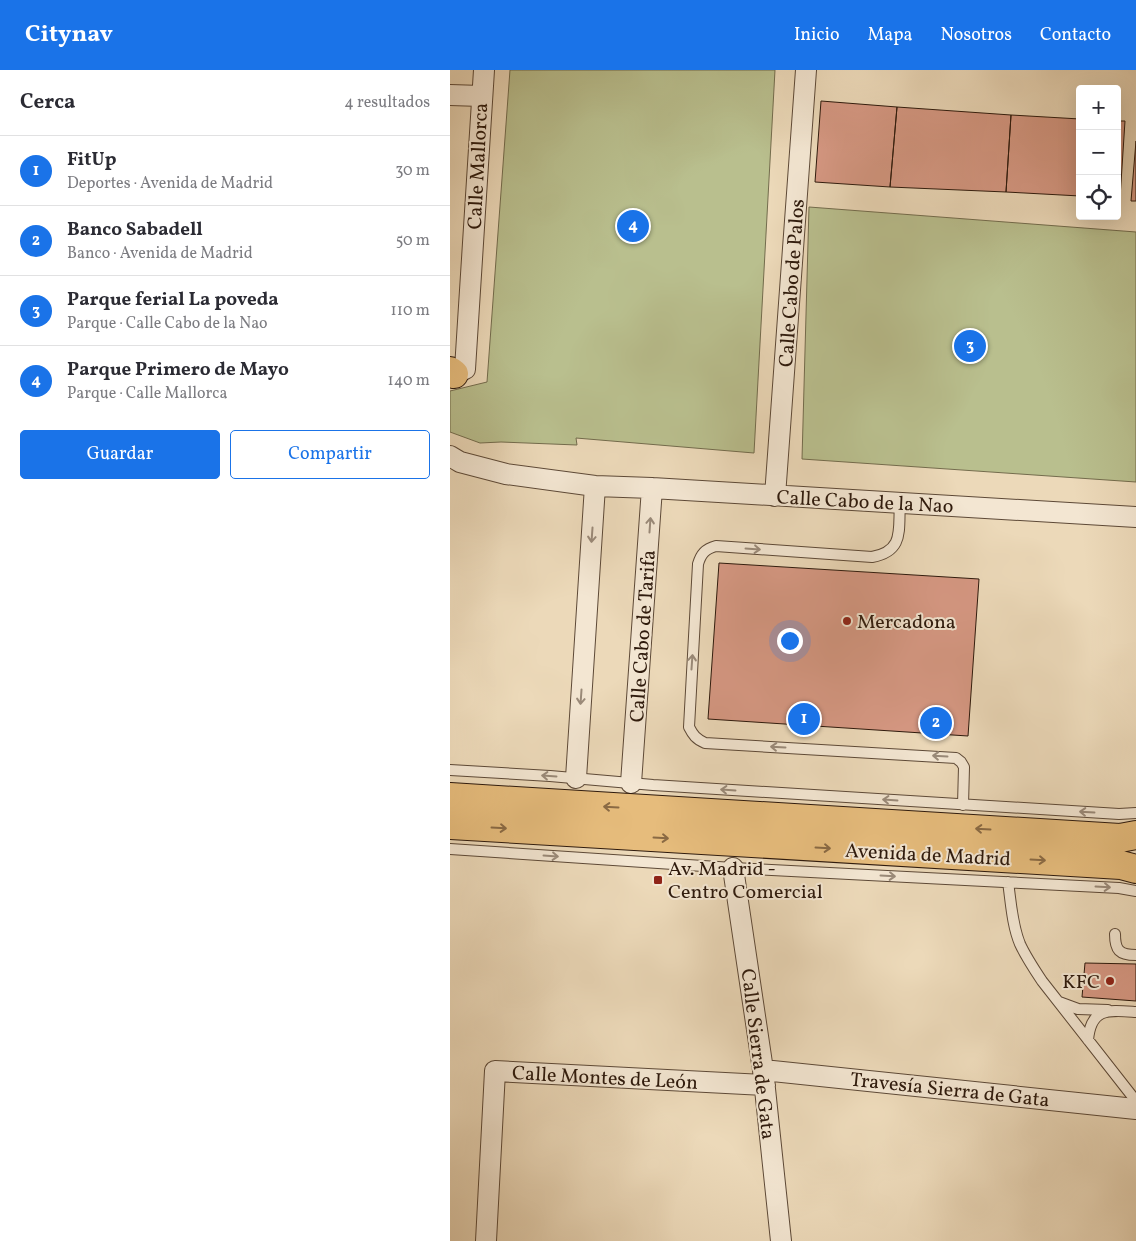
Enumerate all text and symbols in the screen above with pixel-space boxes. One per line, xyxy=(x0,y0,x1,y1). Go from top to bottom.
text: Citynav xyxy=(25,18,113,52)
text: Inicio xyxy=(794,23,840,48)
text: Mapa xyxy=(868,23,913,48)
text: Nosotros xyxy=(941,23,1012,48)
text: Contacto xyxy=(1040,23,1111,48)
map controls xyxy=(1076,85,1121,220)
button: + xyxy=(1076,85,1121,130)
text: Cerca xyxy=(20,88,75,117)
text: 4 resultados xyxy=(344,92,430,114)
street label: Calle Mallorca xyxy=(462,102,496,230)
button: − xyxy=(1076,130,1121,175)
text: FitUp xyxy=(67,147,116,173)
text: 1 xyxy=(33,160,39,182)
text: 30 m xyxy=(395,160,430,182)
text: Deportes · Avenida de Madrid xyxy=(67,173,273,195)
button: locate xyxy=(1076,175,1121,220)
street label: Calle Cabo de Palos xyxy=(773,198,813,368)
pin: 4 xyxy=(617,207,649,245)
text: Banco Sabadell xyxy=(67,217,203,243)
text: 2 xyxy=(32,230,40,252)
text: 50 m xyxy=(396,230,430,252)
text: Banco · Avenida de Madrid xyxy=(67,243,253,265)
text: Parque ferial La poveda xyxy=(67,287,279,313)
text: 3 xyxy=(32,300,40,322)
text: 110 m xyxy=(391,300,430,322)
text: Parque · Calle Cabo de la Nao xyxy=(67,313,268,335)
pin: 3 xyxy=(954,327,986,365)
text: Parque Primero de Mayo xyxy=(67,357,289,383)
text: 4 xyxy=(31,370,41,392)
text: 140 m xyxy=(388,370,430,392)
text: Parque · Calle Mallorca xyxy=(67,383,227,405)
button: Guardar xyxy=(20,430,220,479)
button: Compartir xyxy=(230,430,430,479)
street label: Calle Cabo de la Nao xyxy=(776,484,954,522)
one-way arrow xyxy=(645,517,654,533)
one-way arrow xyxy=(587,526,596,542)
one-way arrow xyxy=(745,544,761,553)
street label: Calle Cabo de Tarifa xyxy=(624,549,664,723)
place label: Mercadona xyxy=(857,609,956,637)
marker: Mercadona xyxy=(841,615,853,627)
your location xyxy=(777,628,803,654)
one-way arrow xyxy=(687,654,696,670)
one-way arrow xyxy=(576,688,586,704)
pin: 1 xyxy=(788,700,820,738)
pin: 2 xyxy=(920,704,952,742)
one-way arrow xyxy=(770,742,786,752)
one-way arrow xyxy=(932,751,948,760)
one-way arrow xyxy=(541,772,557,781)
one-way arrow xyxy=(720,785,736,794)
one-way arrow xyxy=(883,795,899,805)
one-way arrow xyxy=(603,803,619,812)
one-way arrow xyxy=(1080,808,1096,817)
one-way arrow xyxy=(490,824,506,833)
one-way arrow xyxy=(975,825,991,834)
one-way arrow xyxy=(653,834,669,843)
street label: Avenida de Madrid xyxy=(844,838,1012,874)
one-way arrow xyxy=(815,843,831,852)
one-way arrow xyxy=(543,851,559,860)
place label: Av. Madrid - Centro Comercial xyxy=(668,856,823,907)
one-way arrow xyxy=(1029,856,1045,865)
one-way arrow xyxy=(880,871,896,880)
marker: Av. Madrid - Centro Comercial xyxy=(652,874,664,886)
one-way arrow xyxy=(1094,883,1110,892)
street label: Calle Sierra de Gata xyxy=(733,967,781,1141)
place label: KFC xyxy=(1062,969,1100,997)
marker: KFC xyxy=(1104,975,1116,987)
street label: Calle Montes de León xyxy=(511,1060,699,1098)
street label: Travesía Sierra de Gata xyxy=(849,1067,1051,1115)

